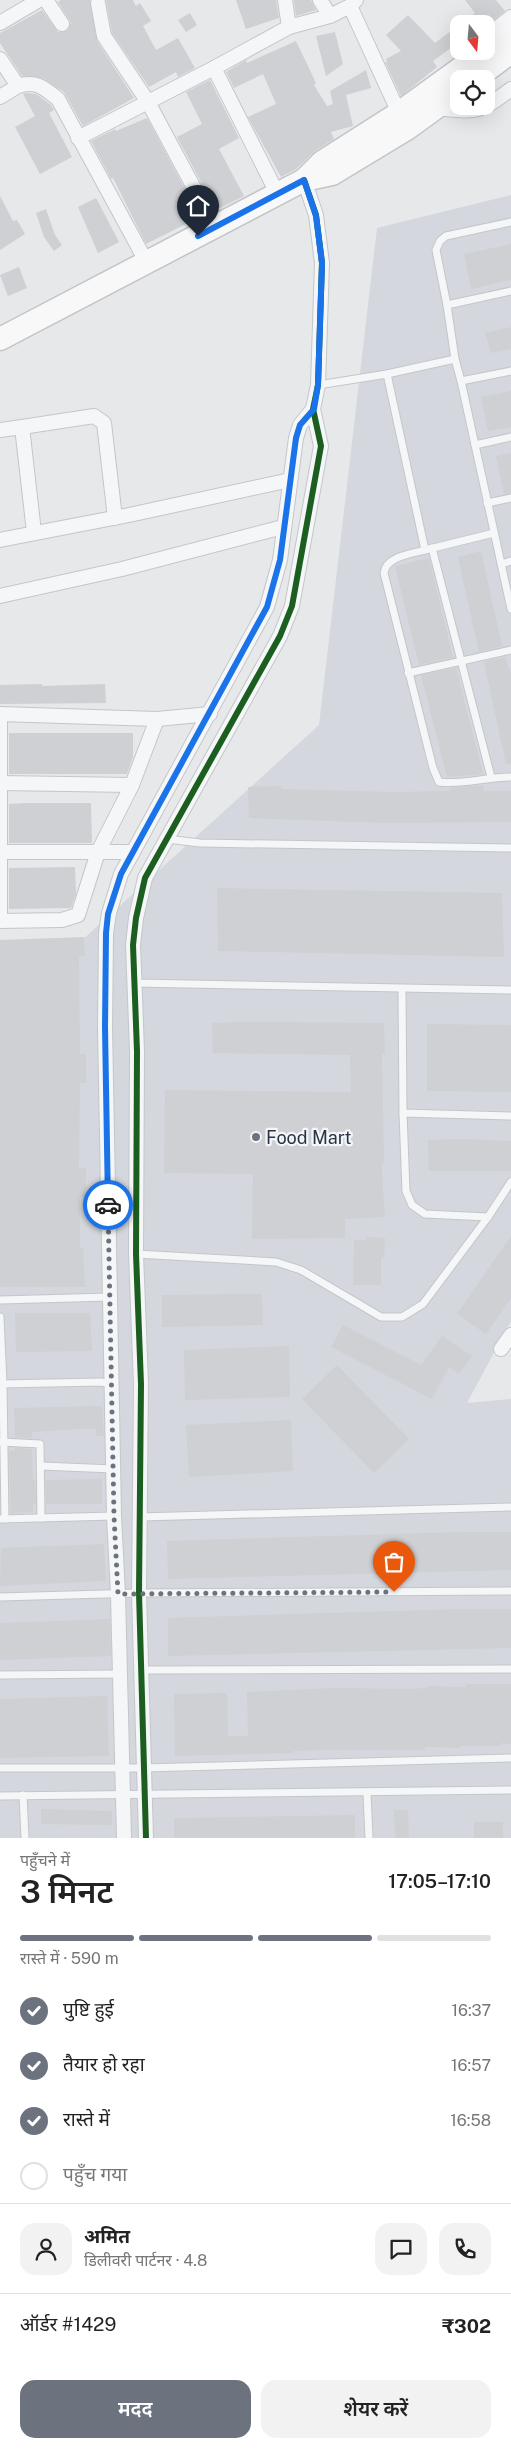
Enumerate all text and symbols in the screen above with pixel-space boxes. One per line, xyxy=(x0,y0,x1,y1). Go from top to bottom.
north arrow xyxy=(450,15,495,60)
map controls xyxy=(450,15,495,115)
button: locate xyxy=(450,70,495,115)
pin xyxy=(177,185,219,236)
icon: home xyxy=(184,192,212,220)
place label: Food Mart xyxy=(266,1127,352,1148)
marker: Food Mart xyxy=(250,1131,262,1143)
courier xyxy=(83,1180,133,1230)
icon: car xyxy=(94,1191,122,1219)
pin xyxy=(373,1541,415,1592)
icon: bag xyxy=(380,1548,408,1576)
text: पहुँचने में xyxy=(20,1851,70,1870)
text: 17:05–17:10 xyxy=(388,1870,491,1892)
text: 3 मिनट xyxy=(20,1873,113,1910)
text: रास्ते में · 590 m xyxy=(20,1949,119,1968)
icon: check xyxy=(20,1997,48,2025)
text: पुष्टि हुई xyxy=(63,1998,114,2020)
text: 16:37 xyxy=(452,2001,491,2020)
icon: check xyxy=(20,2052,48,2080)
text: तैयार हो रहा xyxy=(63,2053,145,2075)
text: 16:57 xyxy=(451,2056,491,2075)
icon: check xyxy=(20,2107,48,2135)
text: रास्ते में xyxy=(63,2108,110,2130)
text: 16:58 xyxy=(450,2111,491,2130)
text: पहुँच गया xyxy=(63,2163,127,2185)
button: person xyxy=(20,2223,72,2275)
button: chat xyxy=(375,2223,427,2275)
button: phone xyxy=(439,2223,491,2275)
text: अमित xyxy=(84,2225,130,2247)
text: डिलीवरी पार्टनर · 4.8 xyxy=(84,2251,207,2270)
text: ऑर्डर #1429 xyxy=(20,2313,116,2335)
text: ₹302 xyxy=(442,2315,491,2337)
button: मदद xyxy=(20,2380,251,2438)
button: शेयर करें xyxy=(261,2380,491,2438)

